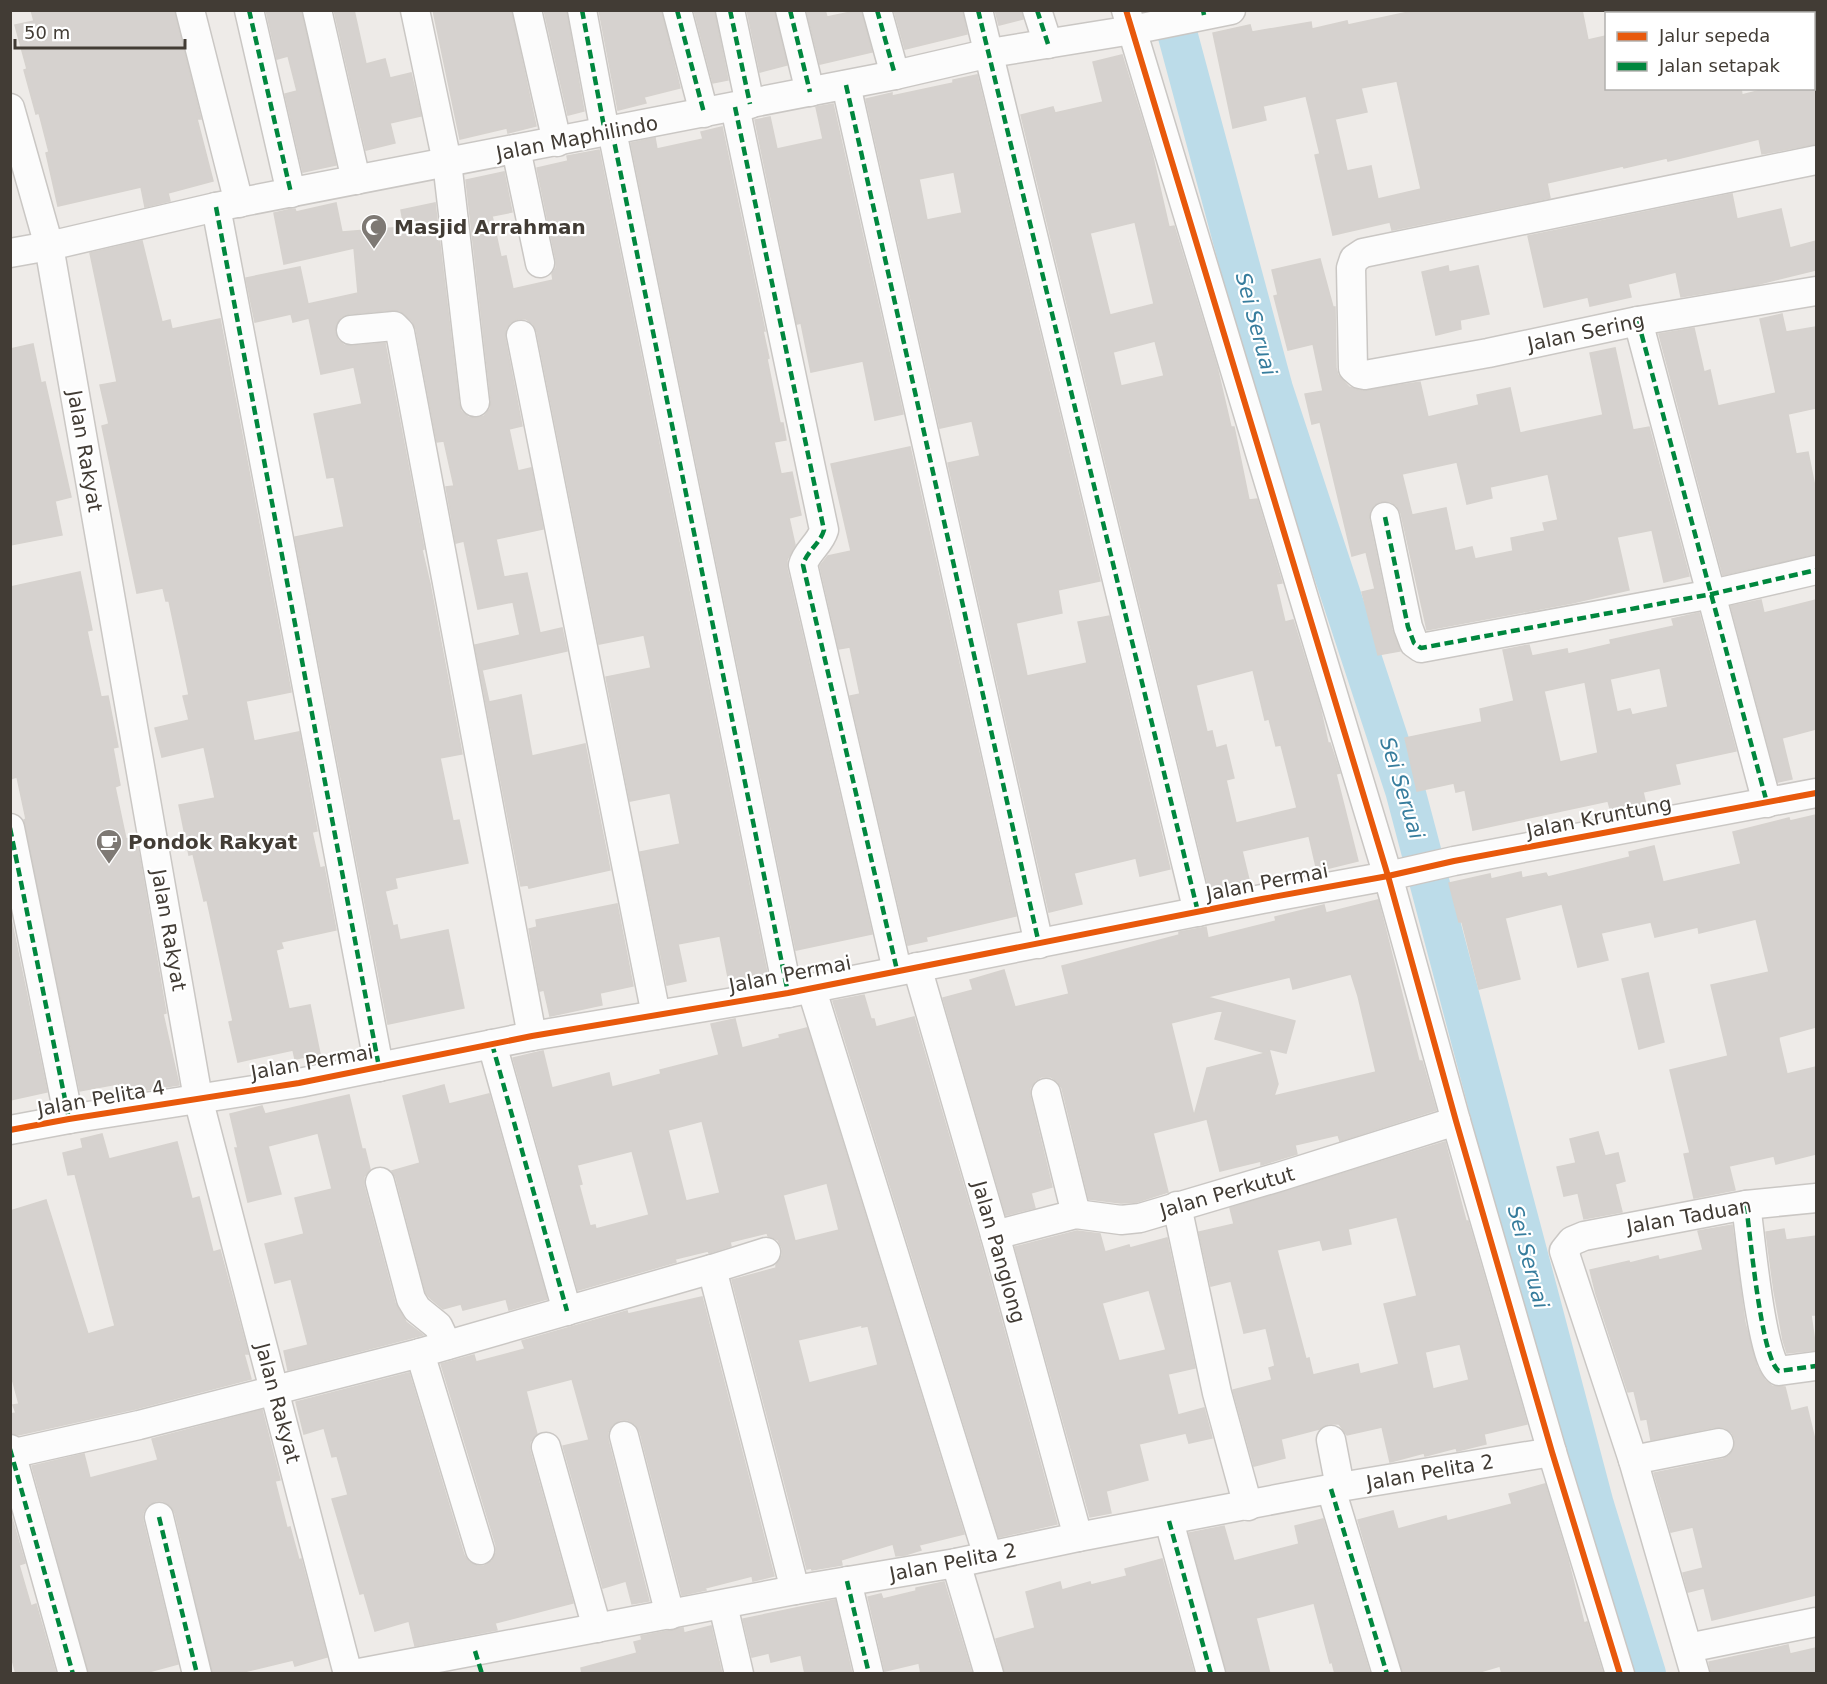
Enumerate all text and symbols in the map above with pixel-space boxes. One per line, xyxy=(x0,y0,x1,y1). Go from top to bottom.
scale bar xyxy=(15,12,184,50)
legend xyxy=(1605,12,1815,90)
text: 50 m xyxy=(24,22,70,43)
text: Jalur sepeda xyxy=(1658,25,1770,46)
text: Jalan setapak xyxy=(1658,55,1780,76)
street label: Jalan Maphilindo xyxy=(492,111,660,166)
mosque icon: Masjid Arrahman xyxy=(359,212,389,250)
place label: Masjid Arrahman xyxy=(394,215,586,239)
water label: Sei Seruai xyxy=(1231,270,1281,378)
street label: Jalan Sering xyxy=(1523,308,1647,357)
street label: Jalan Rakyat xyxy=(62,386,108,514)
water label: Sei Seruai xyxy=(1375,734,1429,842)
street label: Jalan Kruntung xyxy=(1522,791,1674,843)
cafe icon: Pondok Rakyat xyxy=(94,827,124,865)
place label: Pondok Rakyat xyxy=(128,830,298,854)
street label: Jalan Permai xyxy=(1202,858,1330,906)
street label: Jalan Rakyat xyxy=(146,865,192,993)
street label: Jalan Permai xyxy=(725,950,853,998)
street label: Jalan Permai xyxy=(247,1039,375,1085)
street label: Jalan Pelita 4 xyxy=(33,1075,167,1121)
street label: Jalan Perkutut xyxy=(1155,1161,1297,1223)
street label: Jalan Panglong xyxy=(967,1176,1031,1326)
street label: Jalan Taduan xyxy=(1623,1193,1753,1239)
water label: Sei Seruai xyxy=(1503,1203,1553,1311)
street label: Jalan Rakyat xyxy=(250,1338,306,1466)
street label: Jalan Pelita 2 xyxy=(1362,1449,1496,1495)
street label: Jalan Pelita 2 xyxy=(885,1538,1019,1586)

